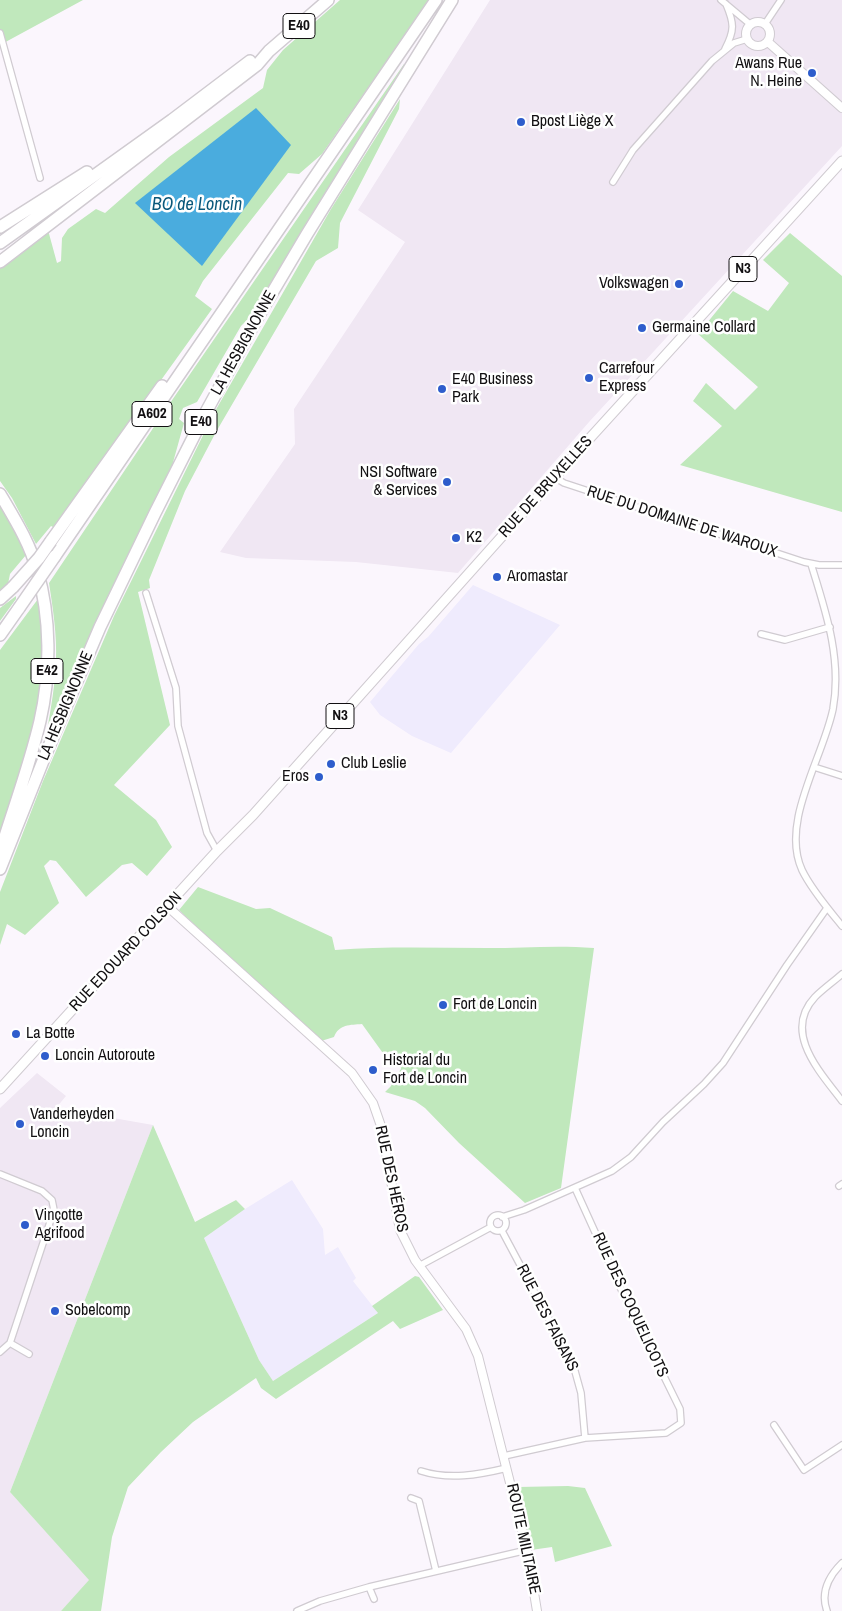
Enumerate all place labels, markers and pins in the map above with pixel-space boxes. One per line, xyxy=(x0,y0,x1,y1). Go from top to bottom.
place label: Awans Rue N. Heine xyxy=(735,54,802,92)
marker: Awans Rue N. Heine xyxy=(806,67,818,79)
place label: Bpost Liège X xyxy=(531,112,613,132)
marker: Bpost Liège X xyxy=(515,116,527,128)
place label: Volkswagen xyxy=(599,274,669,294)
marker: Volkswagen xyxy=(673,278,685,290)
place label: Germaine Collard xyxy=(652,318,756,338)
marker: Germaine Collard xyxy=(636,322,648,334)
place label: Carrefour Express xyxy=(599,359,654,397)
place label: E40 Business Park xyxy=(452,370,533,408)
marker: Carrefour Express xyxy=(583,372,595,384)
marker: E40 Business Park xyxy=(436,383,448,395)
place label: NSI Software & Services xyxy=(360,463,437,501)
marker: NSI Software & Services xyxy=(441,476,453,488)
place label: K2 xyxy=(466,528,482,548)
marker: K2 xyxy=(450,532,462,544)
place label: Aromastar xyxy=(507,567,568,587)
marker: Aromastar xyxy=(491,571,503,583)
place label: Club Leslie xyxy=(341,754,407,774)
marker: Club Leslie xyxy=(325,758,337,770)
place label: Eros xyxy=(282,767,309,787)
marker: Eros xyxy=(313,771,325,783)
place label: Fort de Loncin xyxy=(453,995,537,1015)
marker: Fort de Loncin xyxy=(437,999,449,1011)
place label: La Botte xyxy=(26,1024,75,1044)
marker: La Botte xyxy=(10,1028,22,1040)
place label: Loncin Autoroute xyxy=(55,1046,155,1066)
marker: Loncin Autoroute xyxy=(39,1050,51,1062)
place label: Historial du Fort de Loncin xyxy=(383,1051,467,1089)
marker: Historial du Fort de Loncin xyxy=(367,1064,379,1076)
place label: Vanderheyden Loncin xyxy=(30,1105,114,1143)
marker: Vanderheyden Loncin xyxy=(14,1118,26,1130)
place label: Vinçotte Agrifood xyxy=(35,1206,85,1244)
marker: Vinçotte Agrifood xyxy=(19,1219,31,1231)
place label: Sobelcomp xyxy=(65,1301,131,1321)
marker: Sobelcomp xyxy=(49,1305,61,1317)

